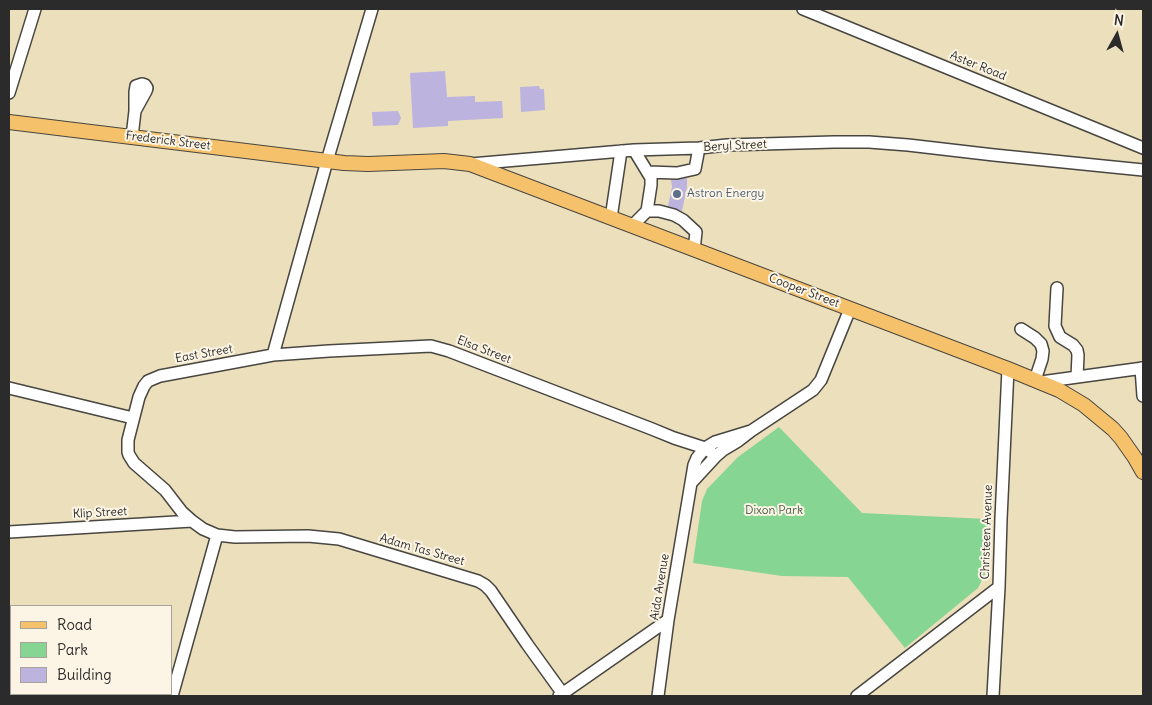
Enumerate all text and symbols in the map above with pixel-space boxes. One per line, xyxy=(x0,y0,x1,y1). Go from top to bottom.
north arrow xyxy=(1092,10,1142,60)
text: N xyxy=(1113,11,1125,30)
street label: Aster Road xyxy=(948,48,1008,84)
street label: Frederick Street xyxy=(125,129,211,153)
street label: Beryl Street xyxy=(703,137,767,155)
place label: Astron Energy xyxy=(687,187,764,201)
marker: Astron Energy xyxy=(671,188,683,200)
street label: Cooper Street xyxy=(767,271,841,311)
street label: Elsa Street xyxy=(455,333,513,367)
street label: East Street xyxy=(174,342,234,366)
street label: Christeen Avenue xyxy=(978,484,996,580)
street label: Klip Street xyxy=(72,504,128,522)
park label: Dixon Park xyxy=(745,504,803,518)
street label: Adam Tas Street xyxy=(378,531,466,569)
street label: Aida Avenue xyxy=(648,553,672,621)
legend xyxy=(10,605,172,695)
text: Road xyxy=(57,615,92,634)
text: Park xyxy=(57,640,88,659)
text: Building xyxy=(57,665,112,684)

